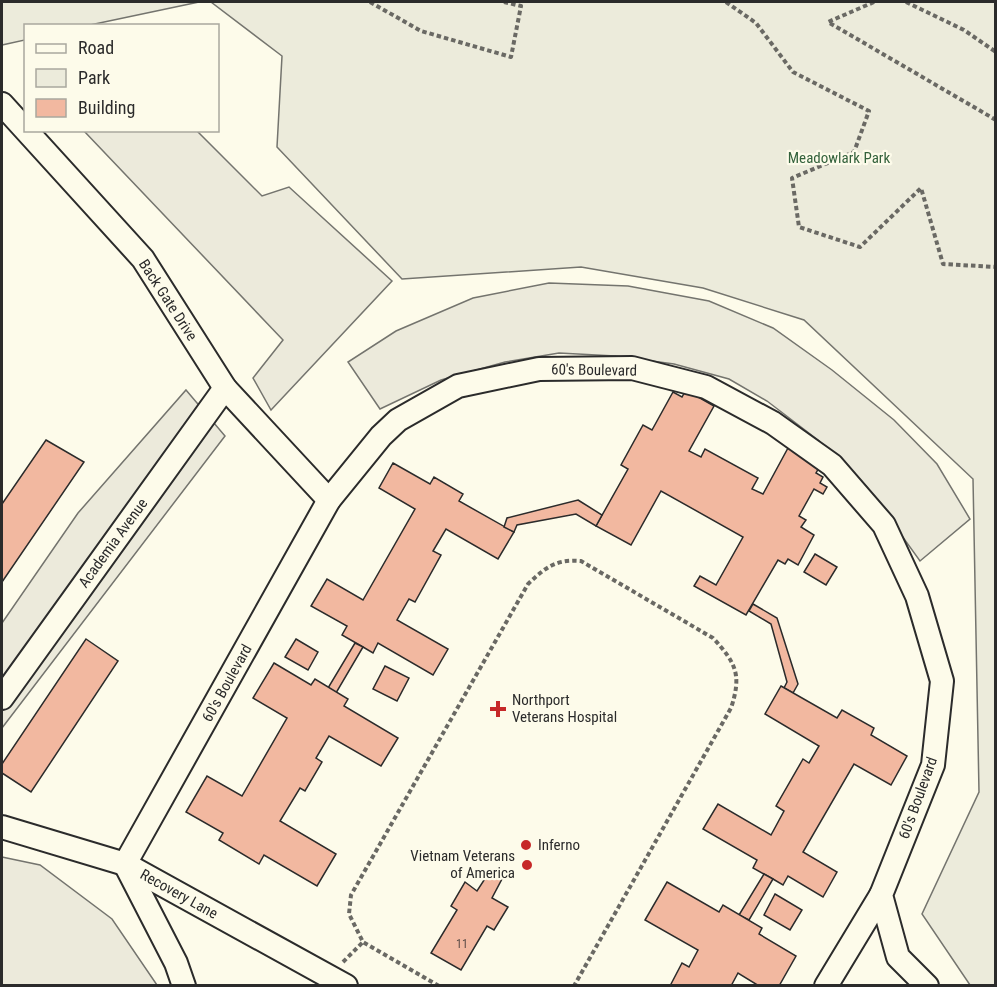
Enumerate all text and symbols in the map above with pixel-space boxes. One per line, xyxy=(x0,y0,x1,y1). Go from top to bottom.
legend xyxy=(24,24,219,132)
text: Road xyxy=(78,37,114,58)
text: Park xyxy=(78,67,110,88)
text: Building xyxy=(78,97,135,118)
park label: Meadowlark Park xyxy=(788,149,890,167)
street label: Back Gate Drive xyxy=(135,256,201,344)
street label: 60's Boulevard xyxy=(551,360,637,380)
street label: Academia Avenue xyxy=(75,495,151,591)
street label: 60's Boulevard xyxy=(198,641,256,725)
place label: Northport Veterans Hospital xyxy=(512,691,617,726)
marker: Northport Veterans Hospital xyxy=(489,700,507,718)
street label: 60's Boulevard xyxy=(895,755,941,841)
place label: Inferno xyxy=(538,836,580,854)
marker: Inferno xyxy=(519,838,533,852)
place label: Vietnam Veterans of America xyxy=(410,847,515,882)
marker: Vietnam Veterans of America xyxy=(520,858,534,872)
street label: Recovery Lane xyxy=(137,865,221,923)
house number: 11 xyxy=(456,937,468,951)

